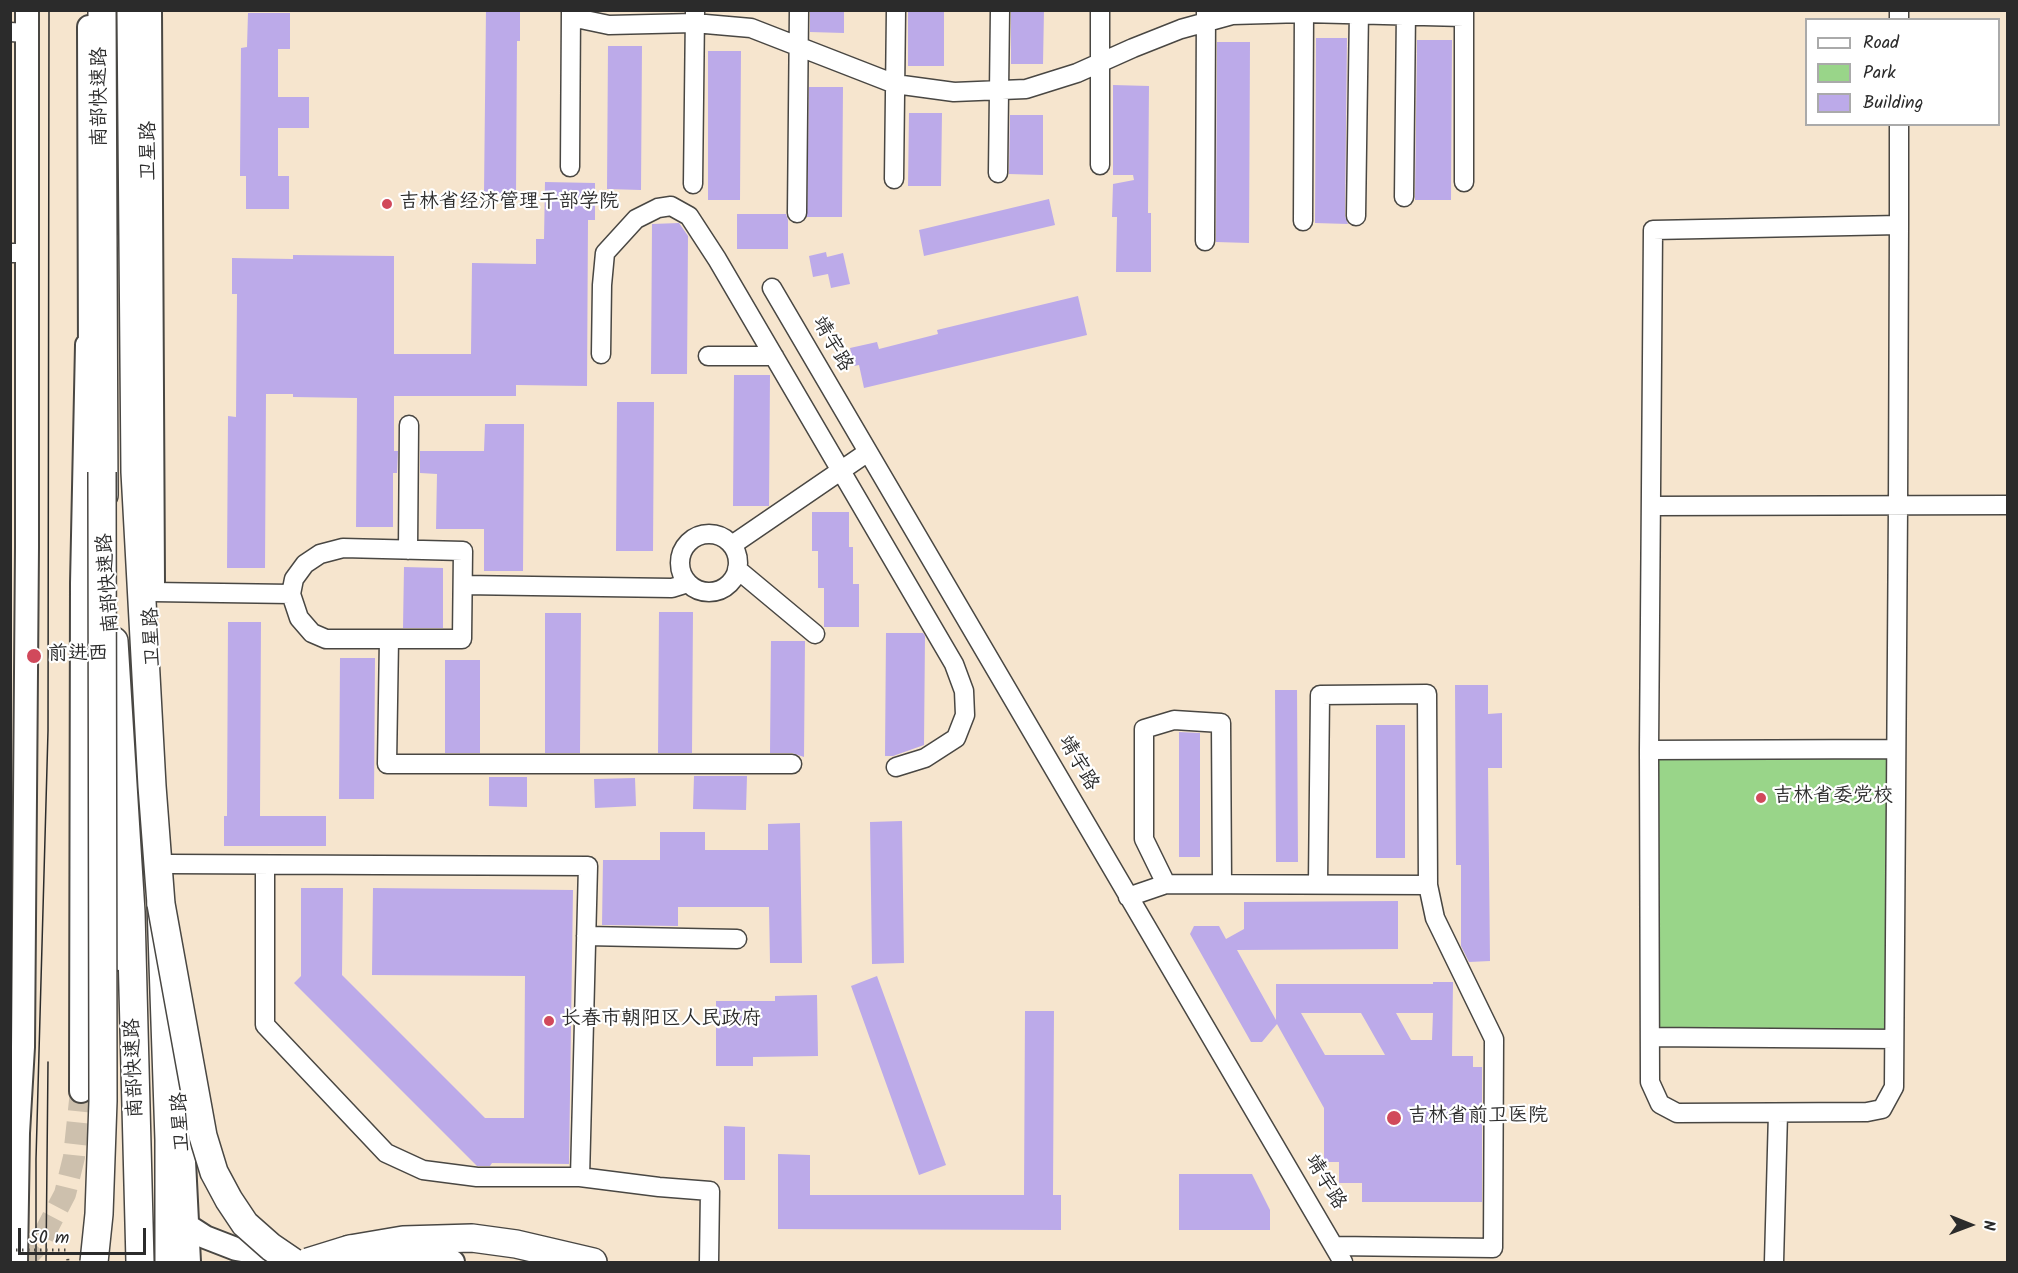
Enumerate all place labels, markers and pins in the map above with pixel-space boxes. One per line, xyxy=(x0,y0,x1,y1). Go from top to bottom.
place label: 吉林省经济管理干部学院 xyxy=(399,192,619,216)
marker: 吉林省经济管理干部学院 xyxy=(380,197,394,211)
place label: 前进西 xyxy=(48,644,108,668)
marker: 前进西 xyxy=(25,647,43,665)
place label: 吉林省委党校 xyxy=(1773,786,1893,810)
marker: 吉林省委党校 xyxy=(1754,791,1768,805)
place label: 长春市朝阳区人民政府 xyxy=(561,1009,761,1033)
marker: 长春市朝阳区人民政府 xyxy=(542,1014,556,1028)
place label: 吉林省前卫医院 xyxy=(1408,1106,1548,1130)
marker: 吉林省前卫医院 xyxy=(1385,1109,1403,1127)

